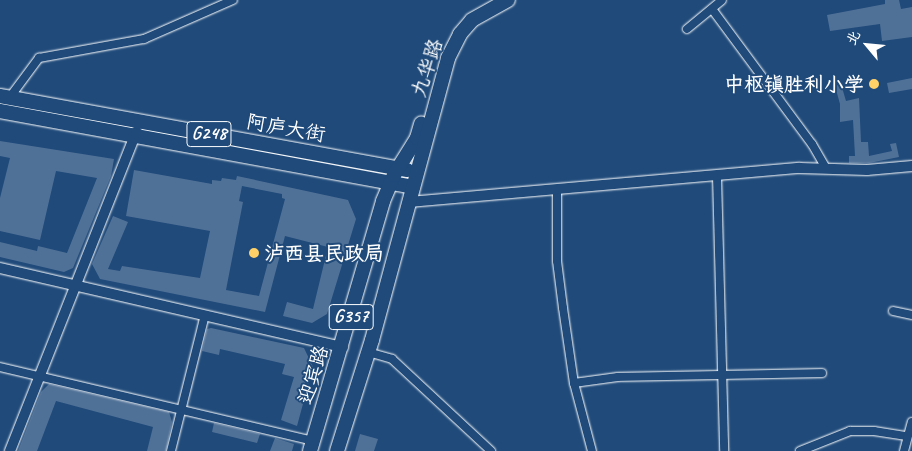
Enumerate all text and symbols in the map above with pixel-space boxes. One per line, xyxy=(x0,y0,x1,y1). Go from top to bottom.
north arrow xyxy=(842,20,892,70)
text: 北 xyxy=(843,28,864,48)
street label: 九华路 xyxy=(406,36,448,100)
place label: 中枢镇胜利小学 xyxy=(724,72,864,96)
marker: 中枢镇胜利小学 xyxy=(868,78,880,90)
street label: 阿庐大街 xyxy=(245,109,327,147)
road number: G248 xyxy=(185,118,233,150)
place label: 泸西县民政局 xyxy=(264,241,384,265)
marker: 泸西县民政局 xyxy=(248,247,260,259)
road number: G357 xyxy=(328,300,374,334)
street label: 迎宾路 xyxy=(293,343,333,407)

